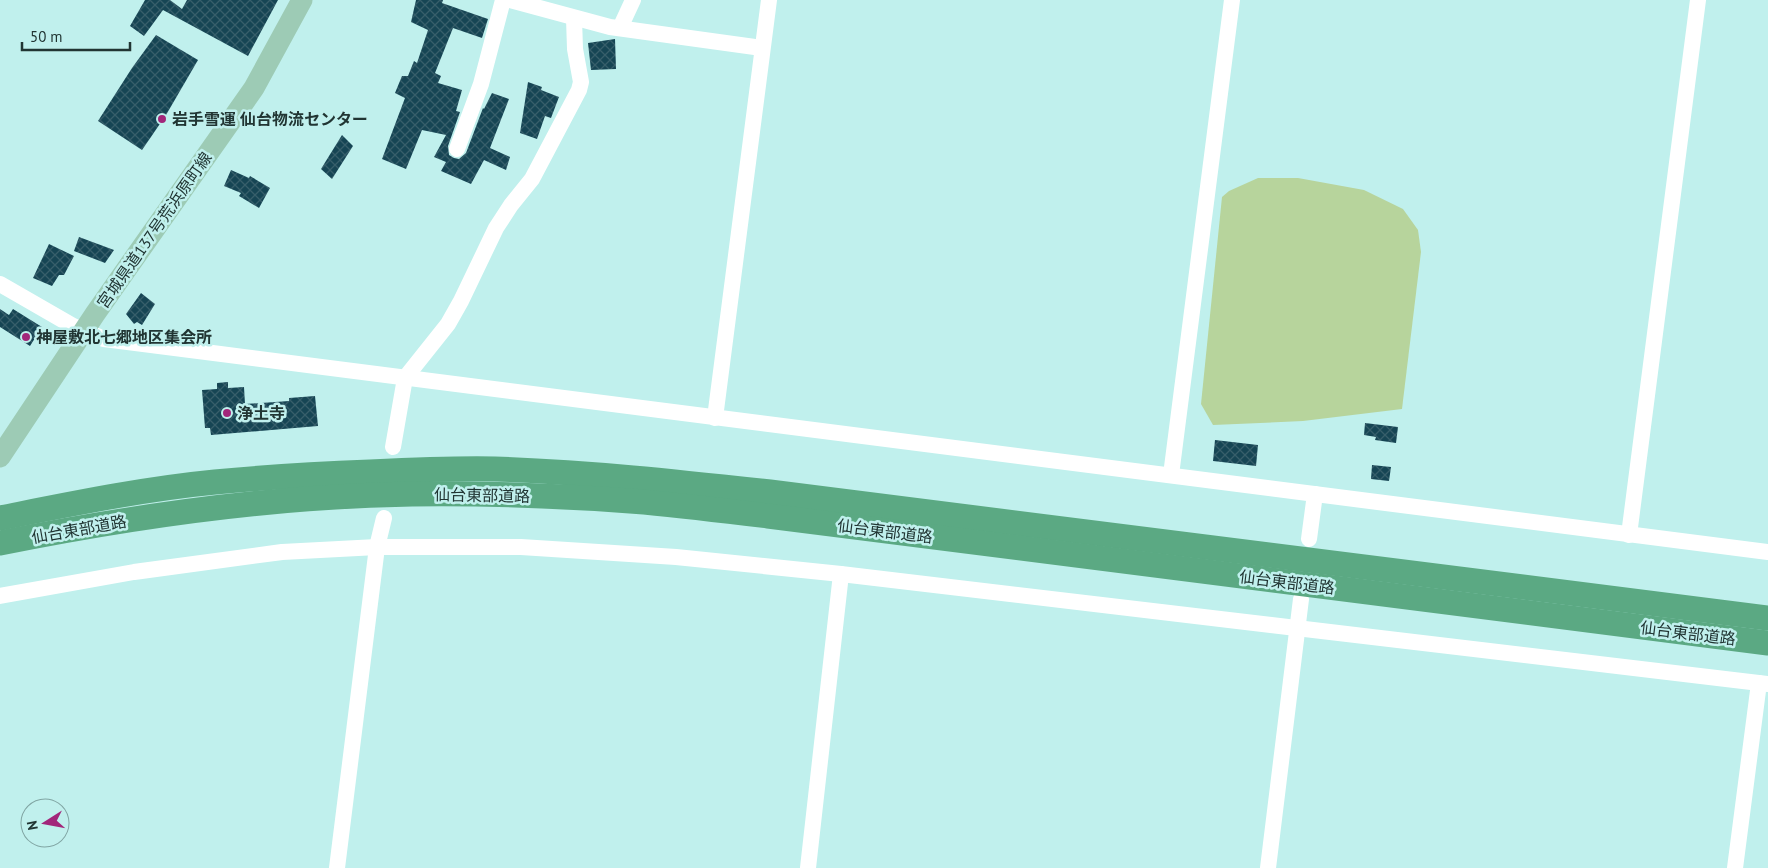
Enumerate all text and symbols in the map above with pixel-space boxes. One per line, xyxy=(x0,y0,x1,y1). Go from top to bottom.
scale bar xyxy=(22,20,130,52)
text: 50 m xyxy=(30,27,63,46)
place label: 岩手雪運 仙台物流センター xyxy=(172,109,368,129)
marker: 岩手雪運 仙台物流センター xyxy=(156,113,168,125)
street label: 宮城県道137号荒浜原町線 xyxy=(92,148,216,312)
place label: 神屋敷北七郷地区集会所 xyxy=(36,327,212,347)
marker: 神屋敷北七郷地区集会所 xyxy=(20,331,32,343)
place label: 浄土寺 xyxy=(237,403,285,423)
marker: 浄土寺 xyxy=(221,407,233,419)
street label: 仙台東部道路 xyxy=(434,484,530,506)
street label: 仙台東部道路 xyxy=(30,511,128,547)
street label: 仙台東部道路 xyxy=(836,515,934,547)
street label: 仙台東部道路 xyxy=(1238,566,1336,598)
street label: 仙台東部道路 xyxy=(1639,617,1737,649)
north arrow xyxy=(20,798,70,848)
text: N xyxy=(23,819,42,832)

